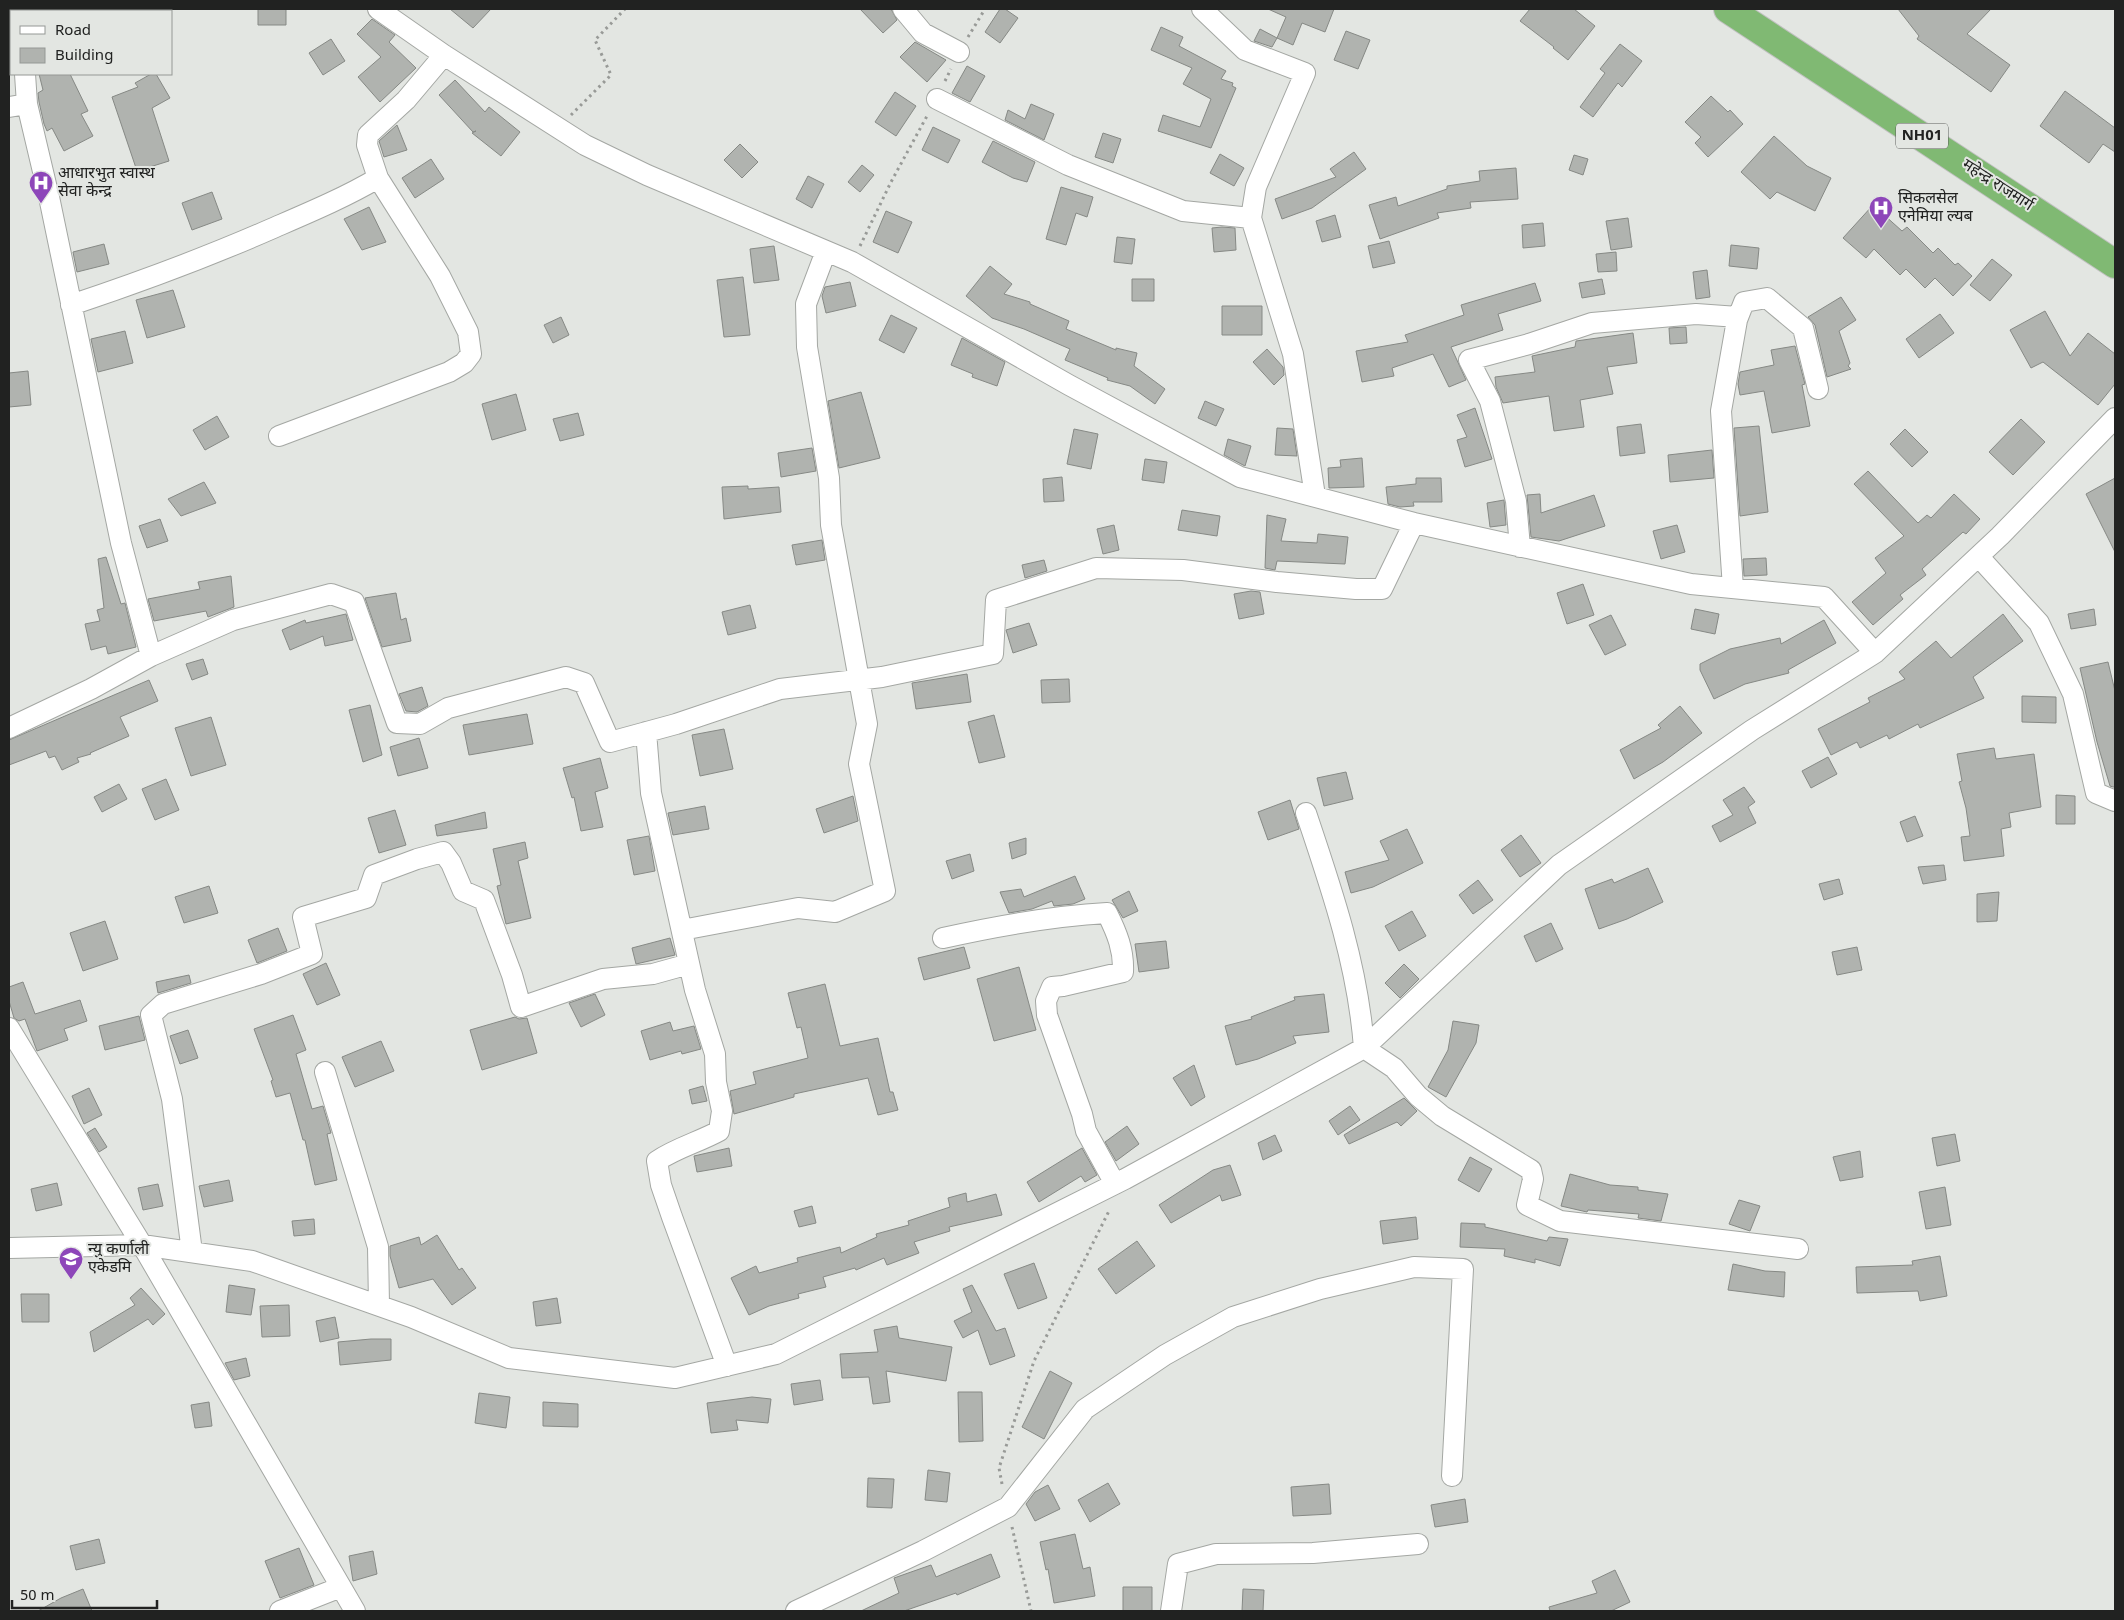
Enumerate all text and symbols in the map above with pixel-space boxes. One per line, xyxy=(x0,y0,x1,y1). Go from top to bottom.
legend xyxy=(10,10,172,75)
text: Road xyxy=(55,22,91,41)
text: Building xyxy=(55,47,113,66)
road number: NH01 xyxy=(1896,124,1948,148)
street label: महेन्द्र राजमार्ग xyxy=(1957,154,2038,217)
place label: आधारभुत स्वास्थ सेवा केन्द्र xyxy=(58,164,156,203)
hospital icon: आधारभुत स्वास्थ सेवा केन्द्र xyxy=(28,170,54,204)
place label: सिकलसेल एनेमिया ल्यब xyxy=(1898,188,1974,228)
hospital icon: सिकलसेल एनेमिया ल्यब xyxy=(1868,195,1894,229)
place label: न्यु कर्णाली एकेडमि xyxy=(88,1239,150,1279)
school or university icon: न्यु कर्णाली एकेडमि xyxy=(58,1246,84,1280)
scale bar xyxy=(12,1578,158,1610)
text: 50 m xyxy=(20,1587,54,1606)

